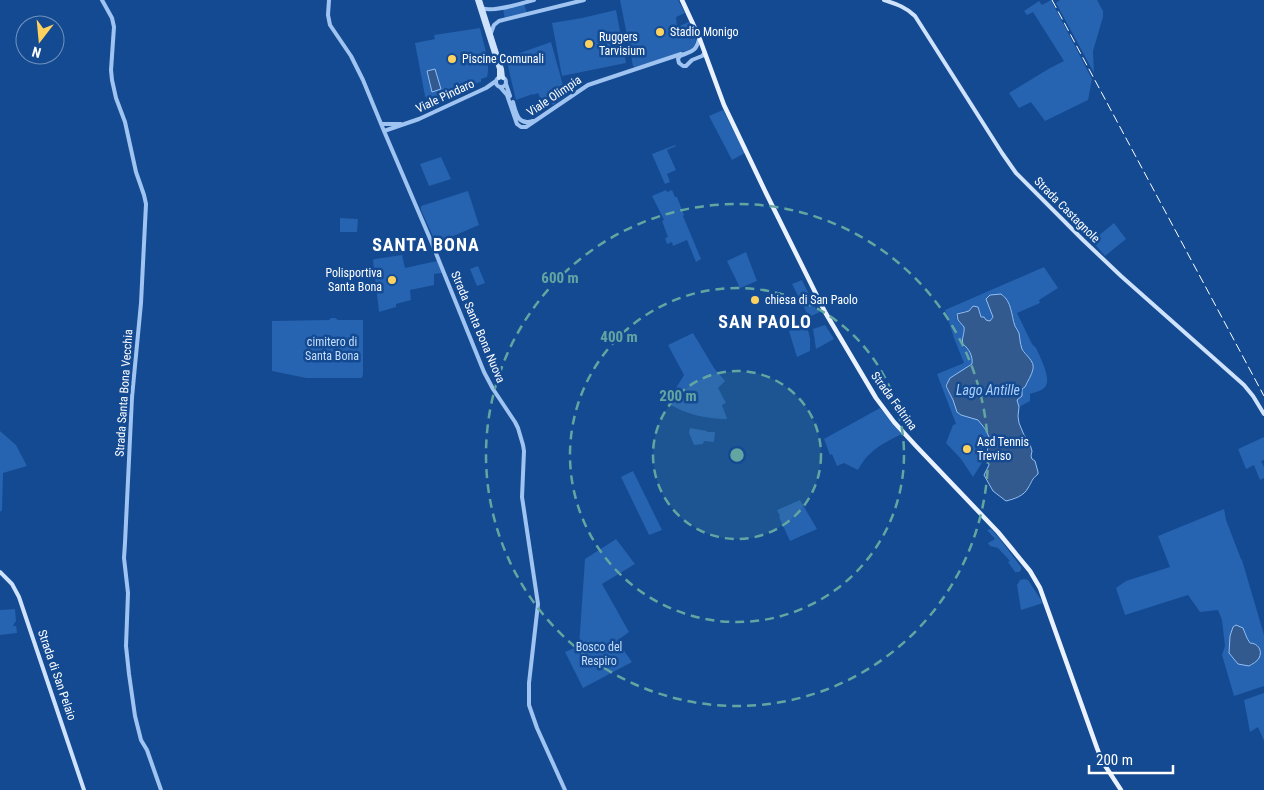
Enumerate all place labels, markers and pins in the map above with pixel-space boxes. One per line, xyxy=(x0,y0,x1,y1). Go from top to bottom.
place label: Stadio Monigo xyxy=(670,25,739,39)
marker: Stadio Monigo xyxy=(654,26,666,38)
place label: Ruggers Tarvisium xyxy=(599,30,645,58)
marker: Ruggers Tarvisium xyxy=(583,38,595,50)
place label: Piscine Comunali xyxy=(462,52,544,66)
marker: Piscine Comunali xyxy=(446,53,458,65)
place label: Polisportiva Santa Bona xyxy=(325,266,382,294)
marker: Polisportiva Santa Bona xyxy=(386,274,398,286)
place label: chiesa di San Paolo xyxy=(765,293,858,307)
marker: chiesa di San Paolo xyxy=(749,294,761,306)
place label: Asd Tennis Treviso xyxy=(977,435,1029,463)
marker: Asd Tennis Treviso xyxy=(961,443,973,455)
centre of rings xyxy=(728,446,746,464)

